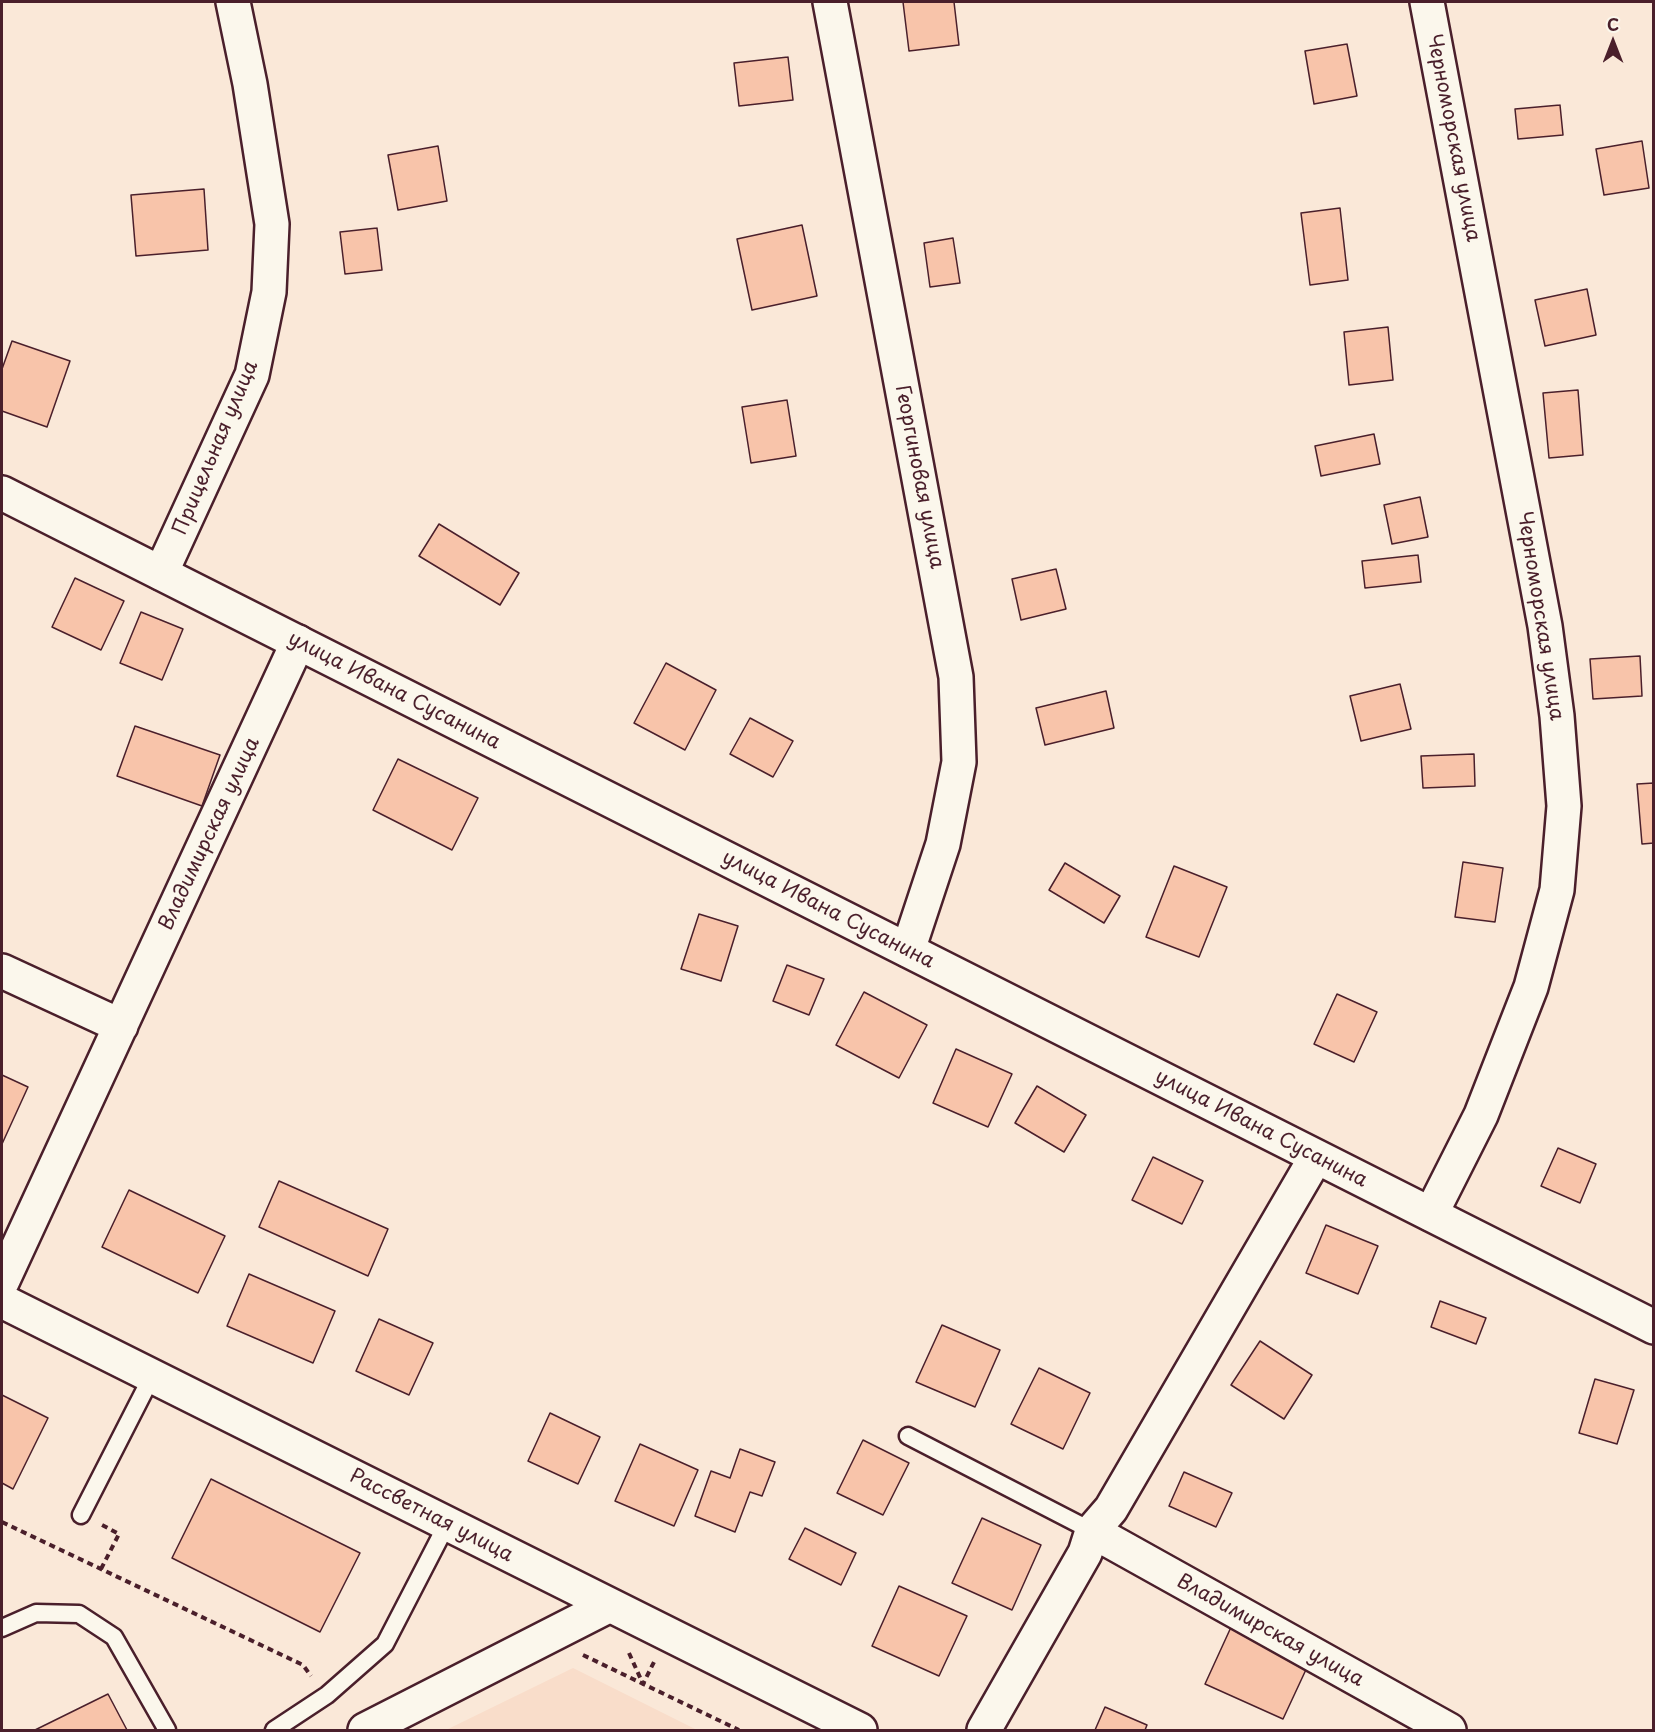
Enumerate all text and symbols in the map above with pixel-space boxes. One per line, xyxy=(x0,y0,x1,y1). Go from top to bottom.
north arrow xyxy=(1583,12,1643,72)
text: С xyxy=(1607,12,1619,36)
street label: Черноморская улица xyxy=(1421,32,1485,244)
street label: Прицельная улица xyxy=(168,357,264,539)
street label: Георгиновая улица xyxy=(889,383,949,571)
street label: Черноморская улица xyxy=(1512,510,1568,722)
street label: улица Ивана Сусанина xyxy=(284,627,504,755)
street label: Владимирская улица xyxy=(155,734,265,934)
street label: улица Ивана Сусанина xyxy=(718,846,938,974)
street label: улица Ивана Сусанина xyxy=(1151,1065,1371,1193)
street label: Рассветная улица xyxy=(345,1464,517,1568)
street label: Владимирская улица xyxy=(1172,1570,1368,1692)

